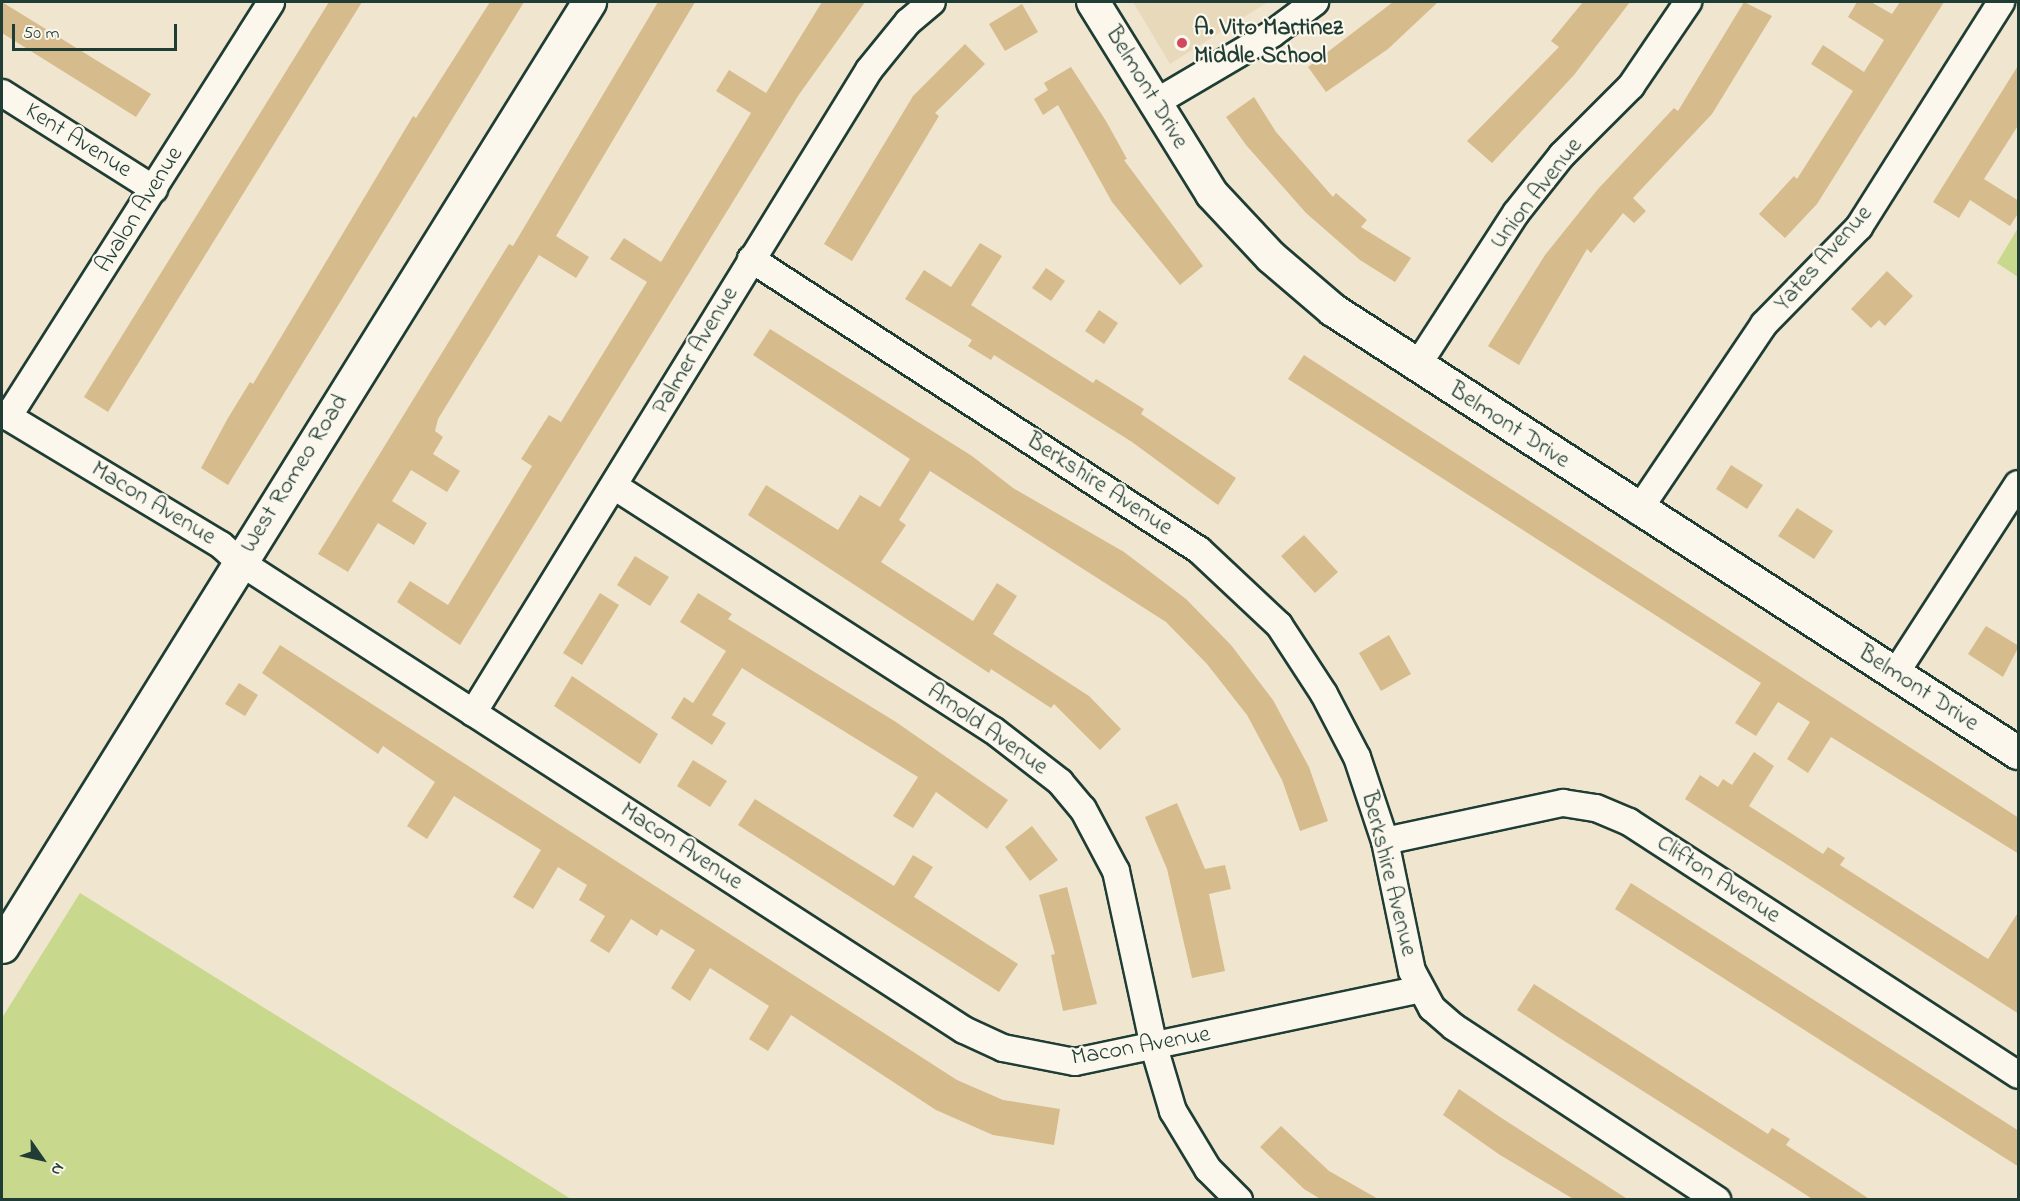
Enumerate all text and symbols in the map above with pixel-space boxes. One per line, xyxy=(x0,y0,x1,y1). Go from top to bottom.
scale bar xyxy=(15,12,180,50)
place label: A. Vito Martinez Middle School xyxy=(1194,15,1343,71)
text: 50 m xyxy=(23,21,60,47)
street label: Belmont Drive xyxy=(1098,21,1194,155)
marker: A. Vito Martinez Middle School xyxy=(1175,36,1189,50)
street label: Kent Avenue xyxy=(19,97,137,185)
street label: Union Avenue xyxy=(1485,133,1589,255)
street label: Avalon Avenue xyxy=(90,142,190,278)
street label: Yates Avenue xyxy=(1769,200,1879,318)
street label: Palmer Avenue xyxy=(647,282,745,420)
street label: Belmont Drive xyxy=(1443,376,1575,476)
street label: West Romeo Road xyxy=(235,389,355,559)
street label: Berkshire Avenue xyxy=(1020,427,1178,543)
street label: Macon Avenue xyxy=(85,456,221,552)
street label: Belmont Drive xyxy=(1852,639,1984,739)
street label: Arnold Avenue xyxy=(921,678,1053,782)
street label: Berkshire Avenue xyxy=(1354,789,1422,959)
street label: Macon Avenue xyxy=(614,797,748,897)
street label: Clifton Avenue xyxy=(1651,829,1785,931)
street label: Macon Avenue xyxy=(1069,1021,1213,1073)
north arrow xyxy=(12,1129,72,1189)
text: N xyxy=(44,1158,70,1180)

